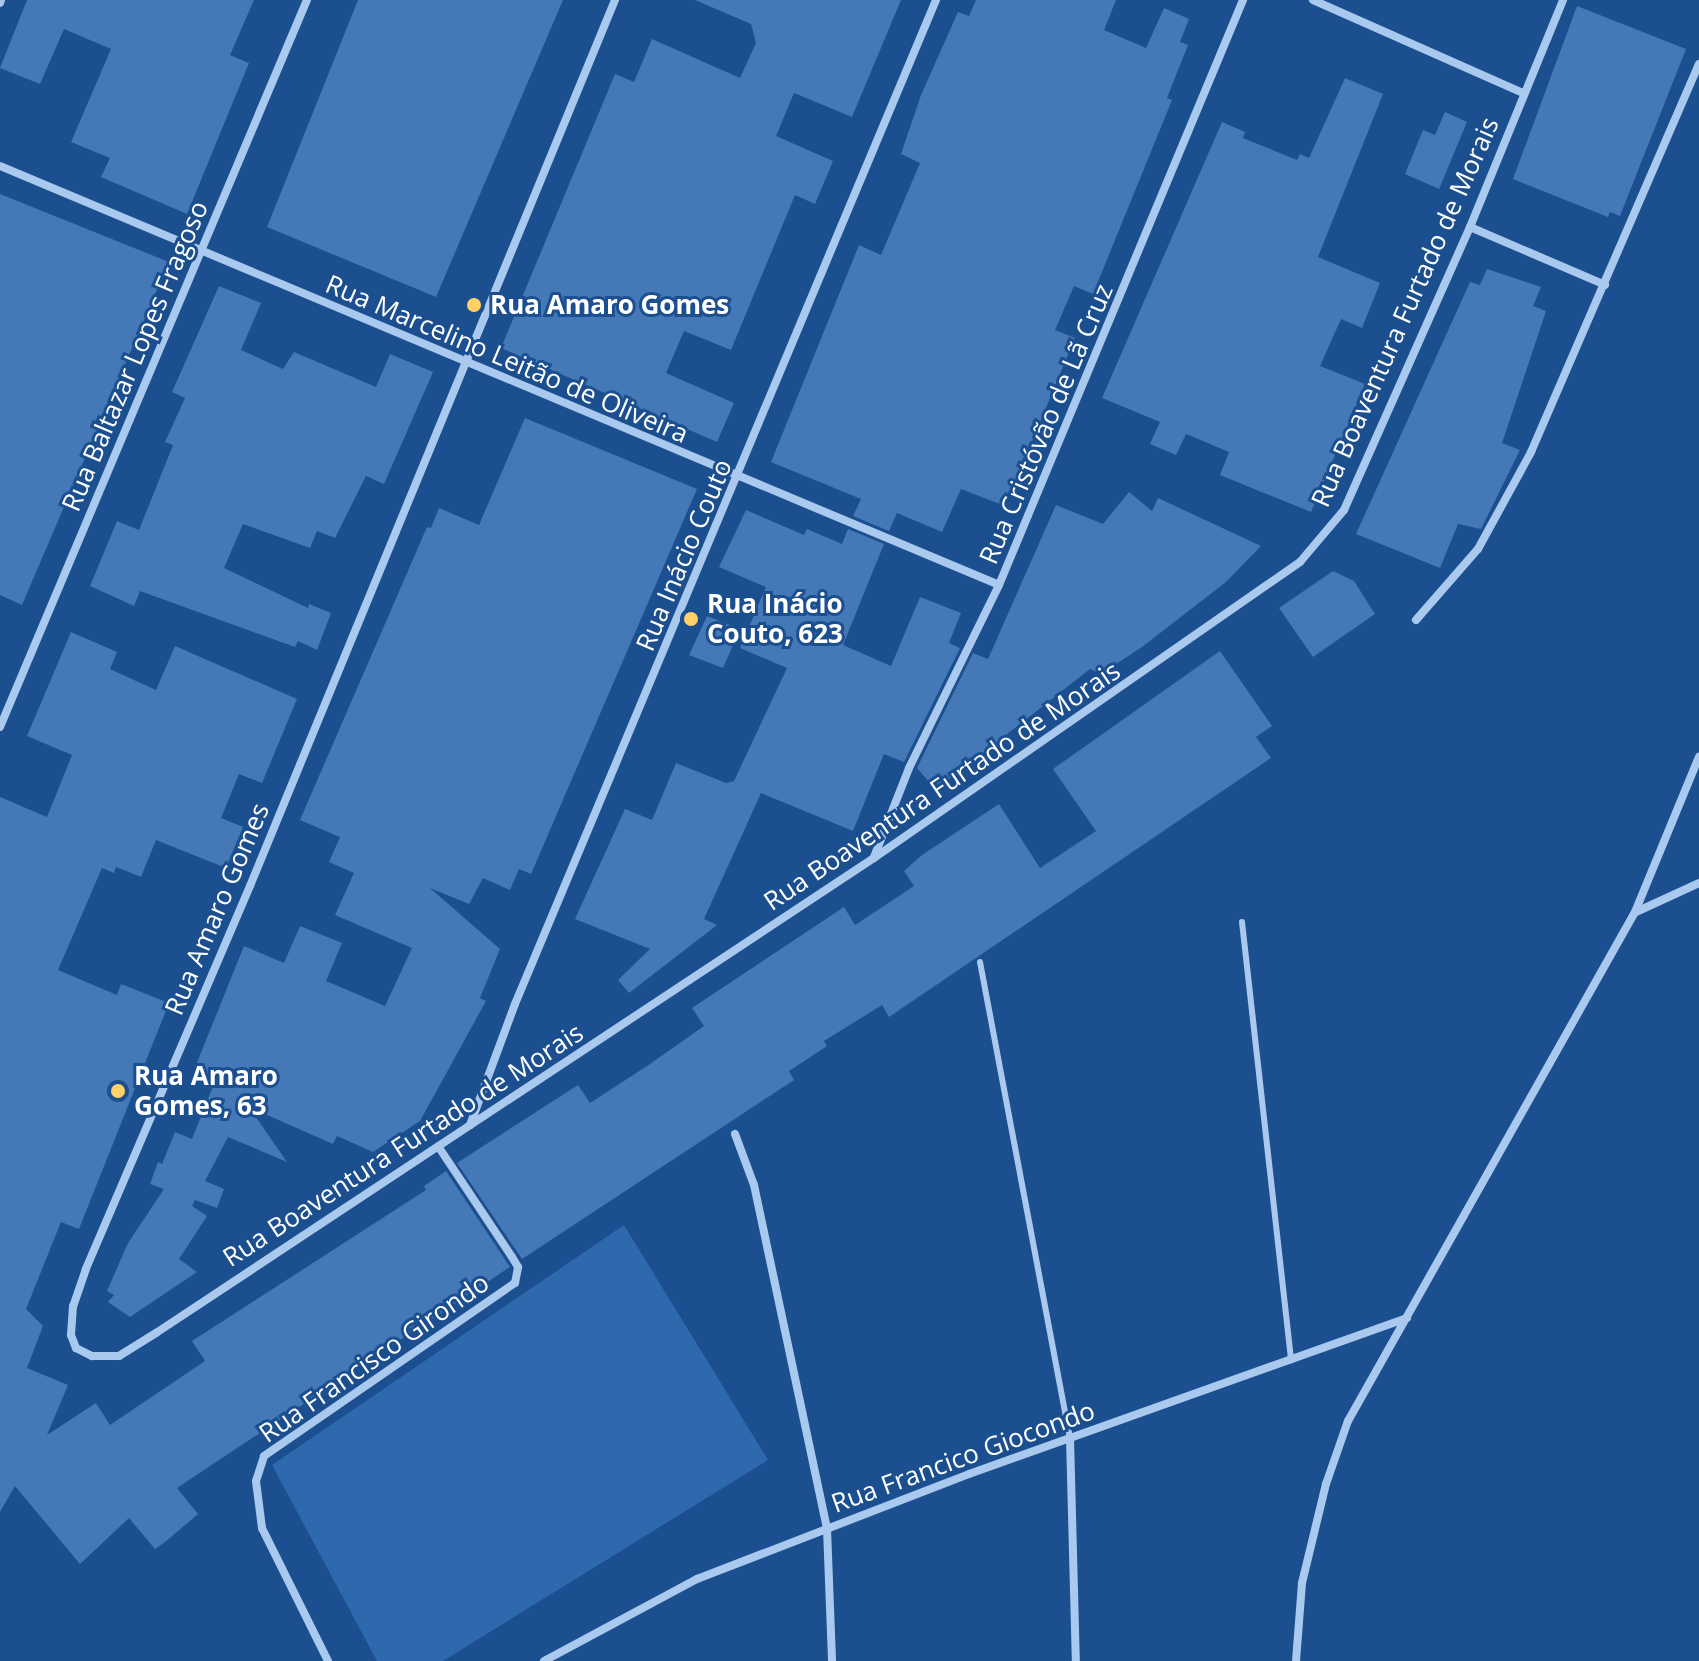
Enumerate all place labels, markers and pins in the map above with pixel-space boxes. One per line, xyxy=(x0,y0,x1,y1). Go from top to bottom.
place label: Rua Amaro Gomes xyxy=(490,289,729,321)
marker: Rua Amaro Gomes xyxy=(465,296,483,314)
place label: Rua Inácio Couto, 623 xyxy=(707,588,843,650)
marker: Rua Inácio Couto, 623 xyxy=(682,610,700,628)
place label: Rua Amaro Gomes, 63 xyxy=(134,1060,278,1122)
marker: Rua Amaro Gomes, 63 xyxy=(109,1082,127,1100)

